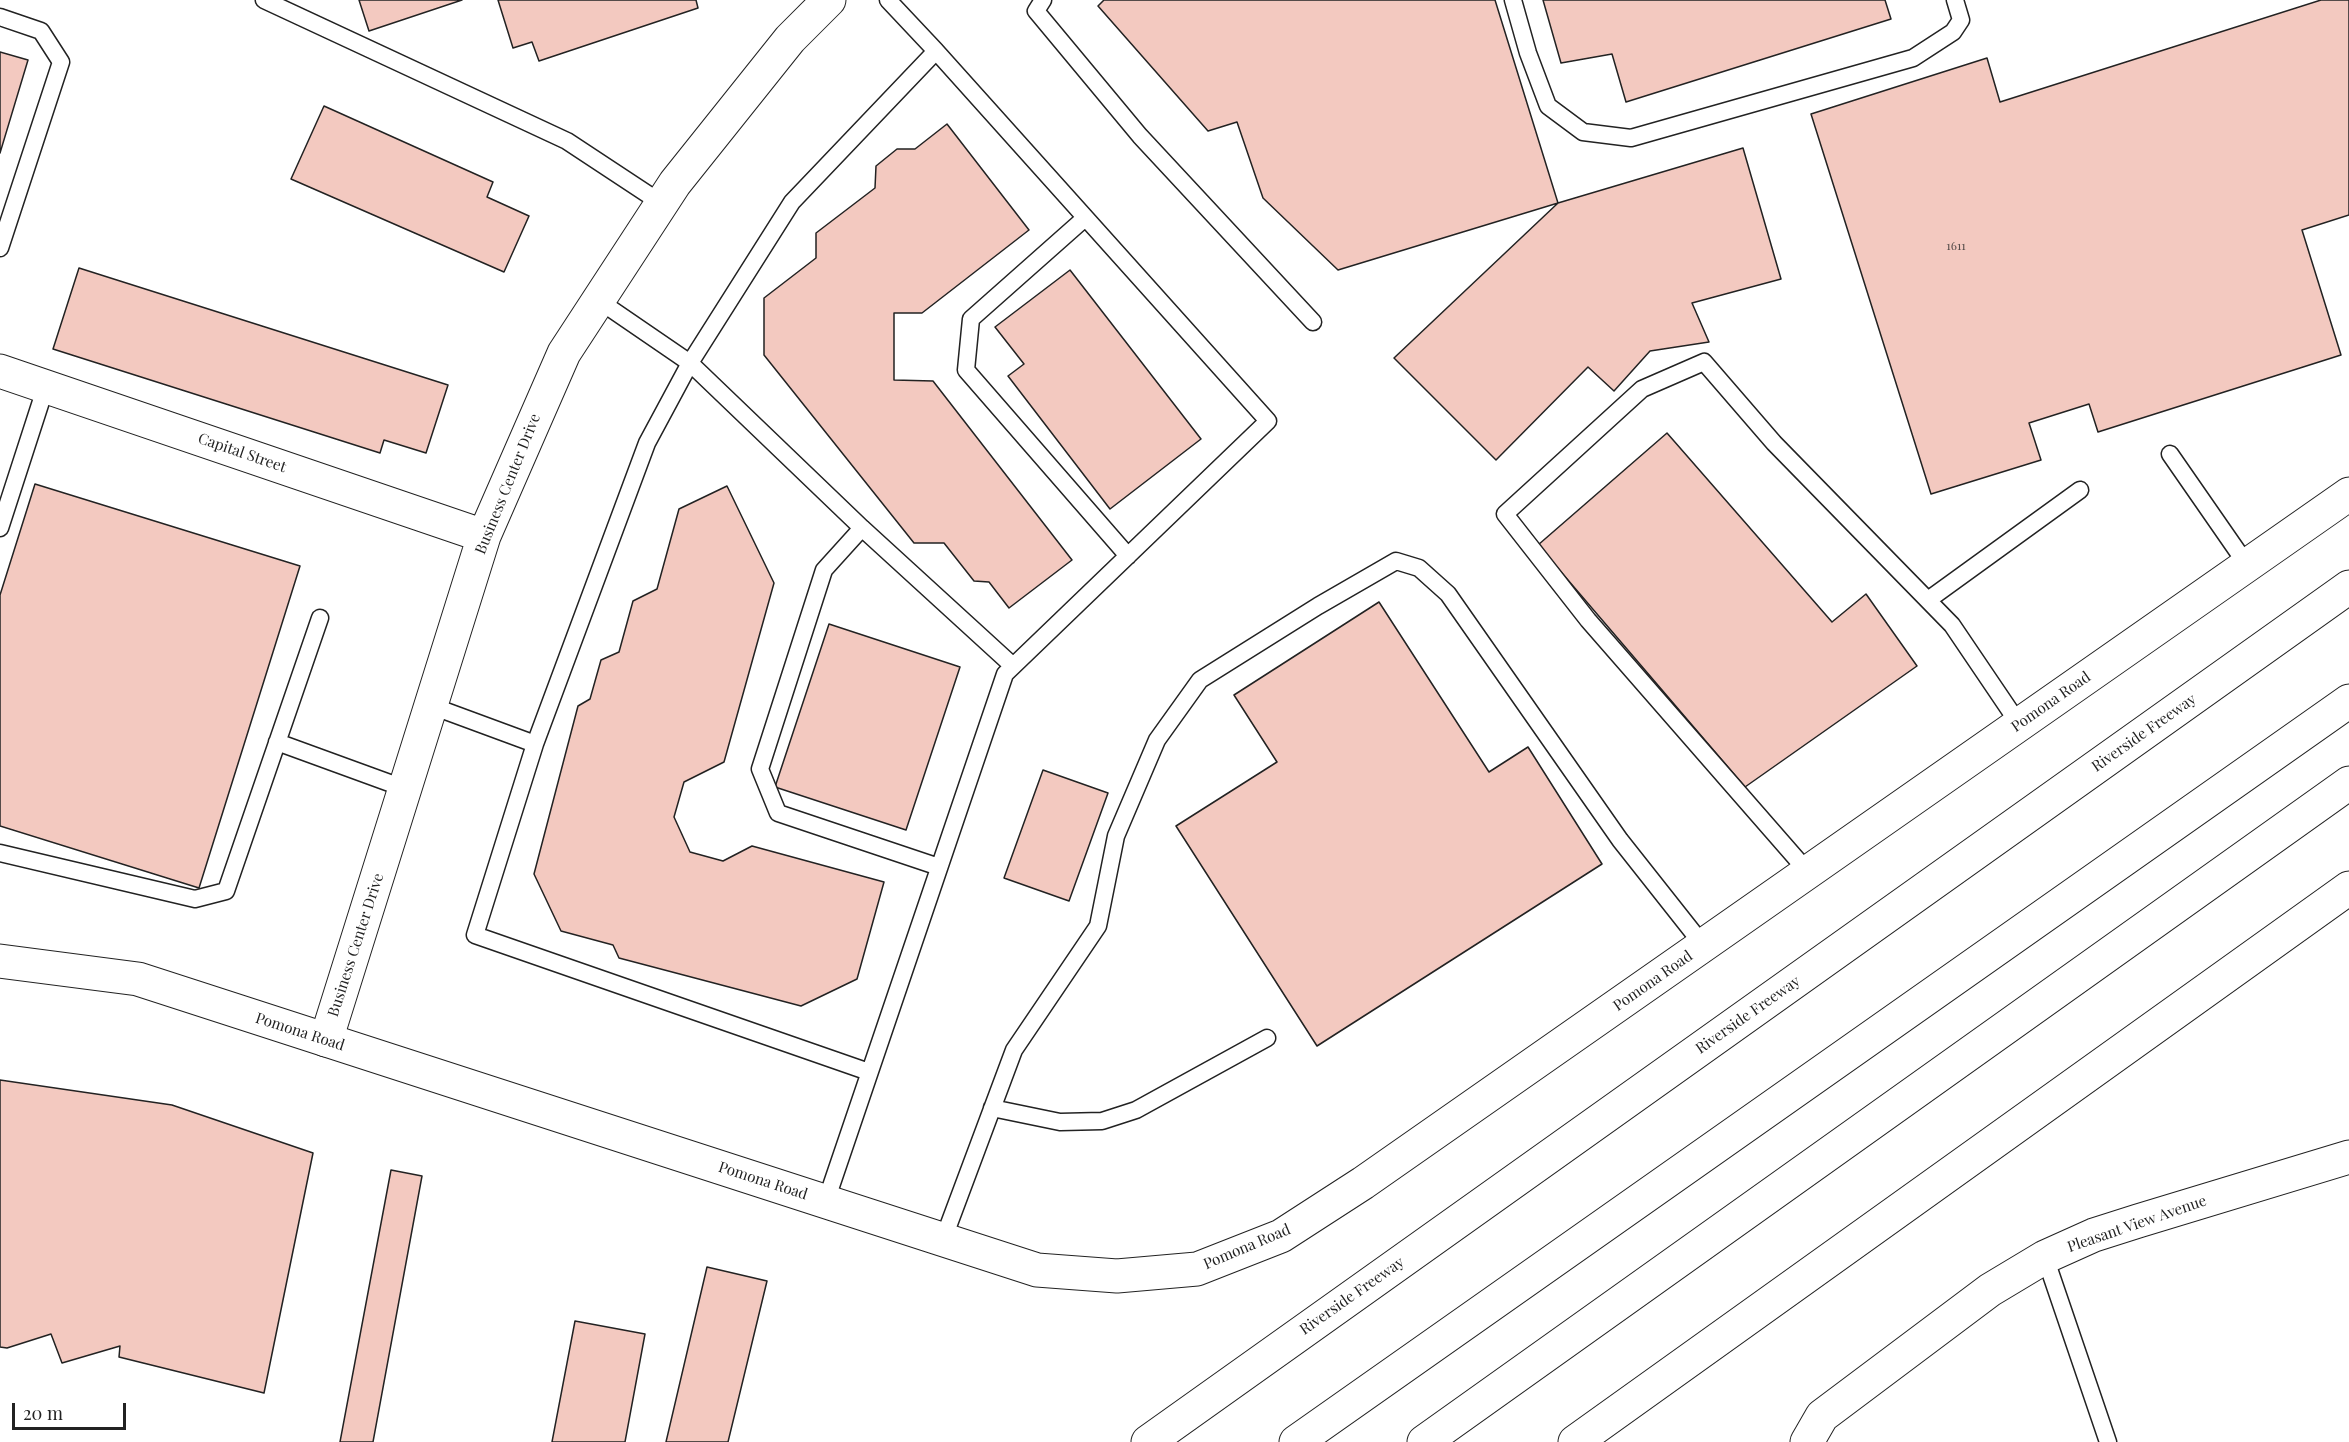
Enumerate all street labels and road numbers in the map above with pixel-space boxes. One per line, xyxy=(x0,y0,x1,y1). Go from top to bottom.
street label: Business Center Drive xyxy=(472,411,544,557)
street label: Capital Street xyxy=(196,430,288,476)
street label: Pomona Road xyxy=(2008,668,2094,736)
street label: Riverside Freeway xyxy=(2088,690,2200,776)
street label: Business Center Drive xyxy=(324,871,388,1019)
street label: Pomona Road xyxy=(1610,947,1696,1015)
street label: Riverside Freeway xyxy=(1692,972,1804,1058)
street label: Pomona Road xyxy=(253,1009,347,1055)
street label: Pomona Road xyxy=(716,1158,810,1204)
street label: Pleasant View Avenue xyxy=(2065,1192,2209,1256)
street label: Pomona Road xyxy=(1201,1221,1293,1273)
street label: Riverside Freeway xyxy=(1296,1253,1408,1339)

